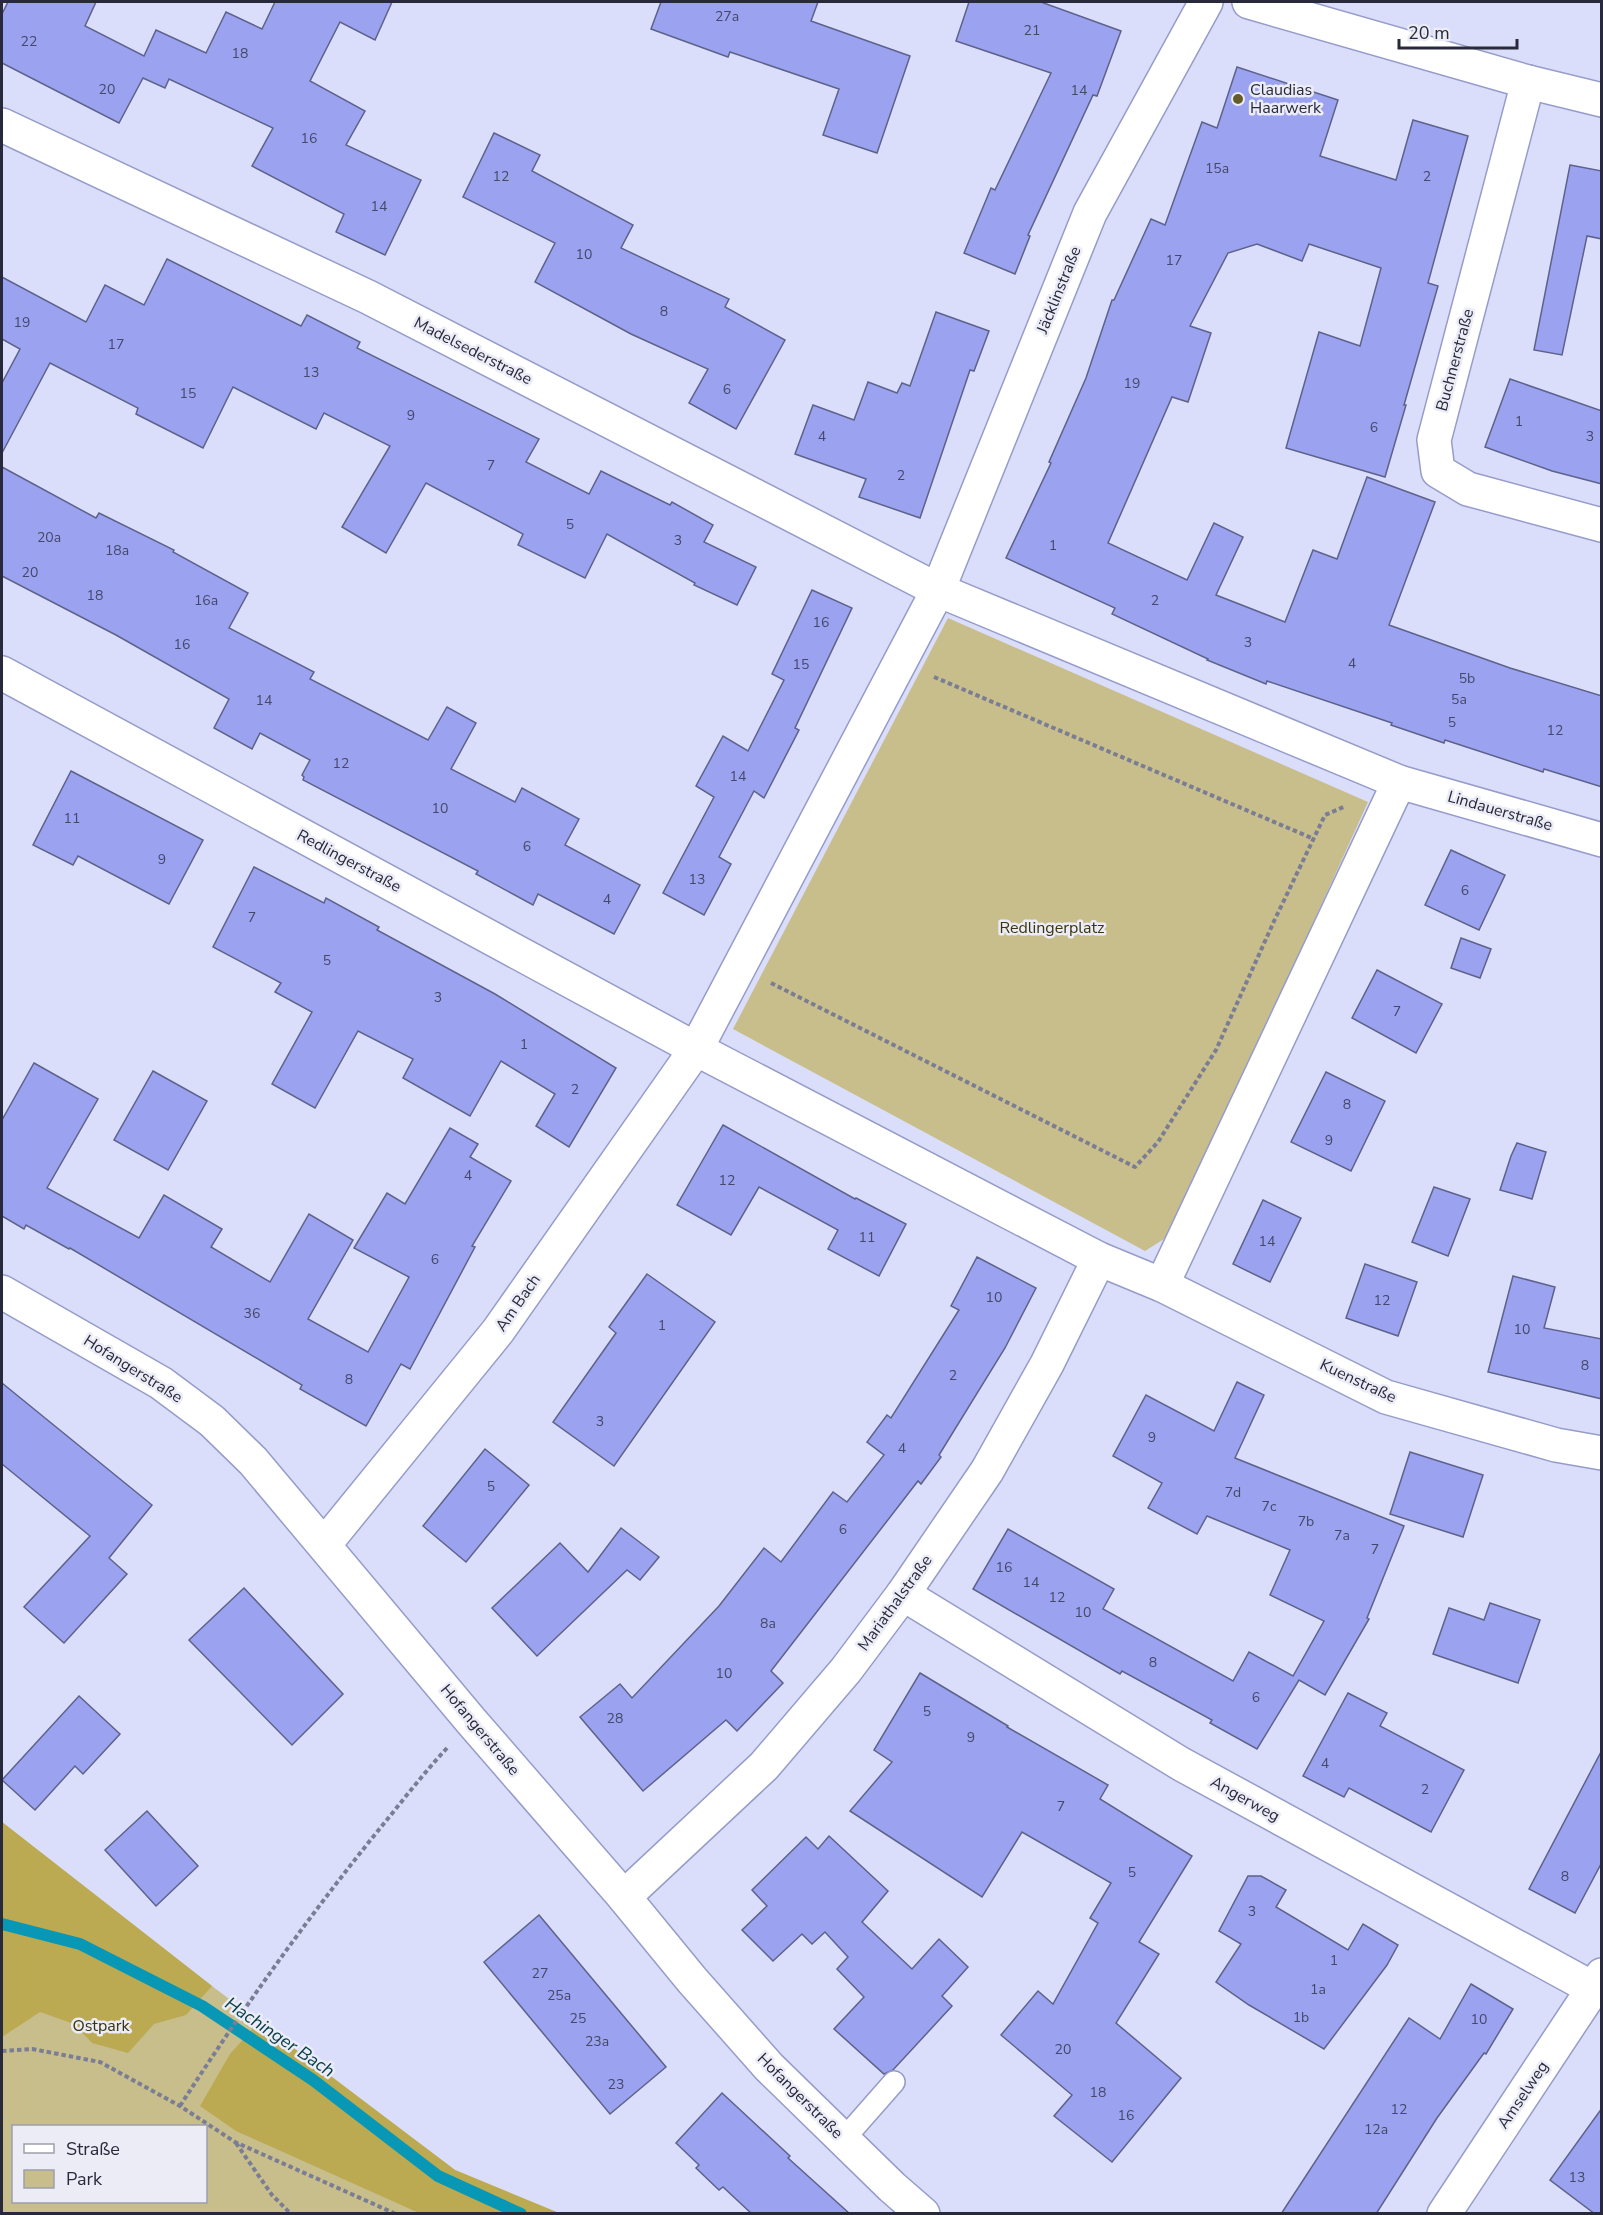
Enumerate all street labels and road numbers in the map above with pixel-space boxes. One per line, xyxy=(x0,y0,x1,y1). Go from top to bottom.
street label: Jäcklinstraße xyxy=(1031,243,1086,338)
street label: Buchnerstraße xyxy=(1431,306,1479,414)
street label: Madelsederstraße xyxy=(410,312,536,390)
street label: Lindauerstraße xyxy=(1445,786,1555,836)
street label: Redlingerstraße xyxy=(293,824,405,898)
street label: Am Bach xyxy=(490,1270,546,1336)
street label: Hofangerstraße xyxy=(79,1330,187,1408)
street label: Kuenstraße xyxy=(1316,1354,1400,1408)
street label: Mariathalstraße xyxy=(853,1551,937,1655)
street label: Hofangerstraße xyxy=(435,1680,525,1780)
street label: Angerweg xyxy=(1206,1771,1284,1827)
street label: Hofangerstraße xyxy=(752,2048,848,2144)
street label: Amselweg xyxy=(1492,2057,1554,2133)

